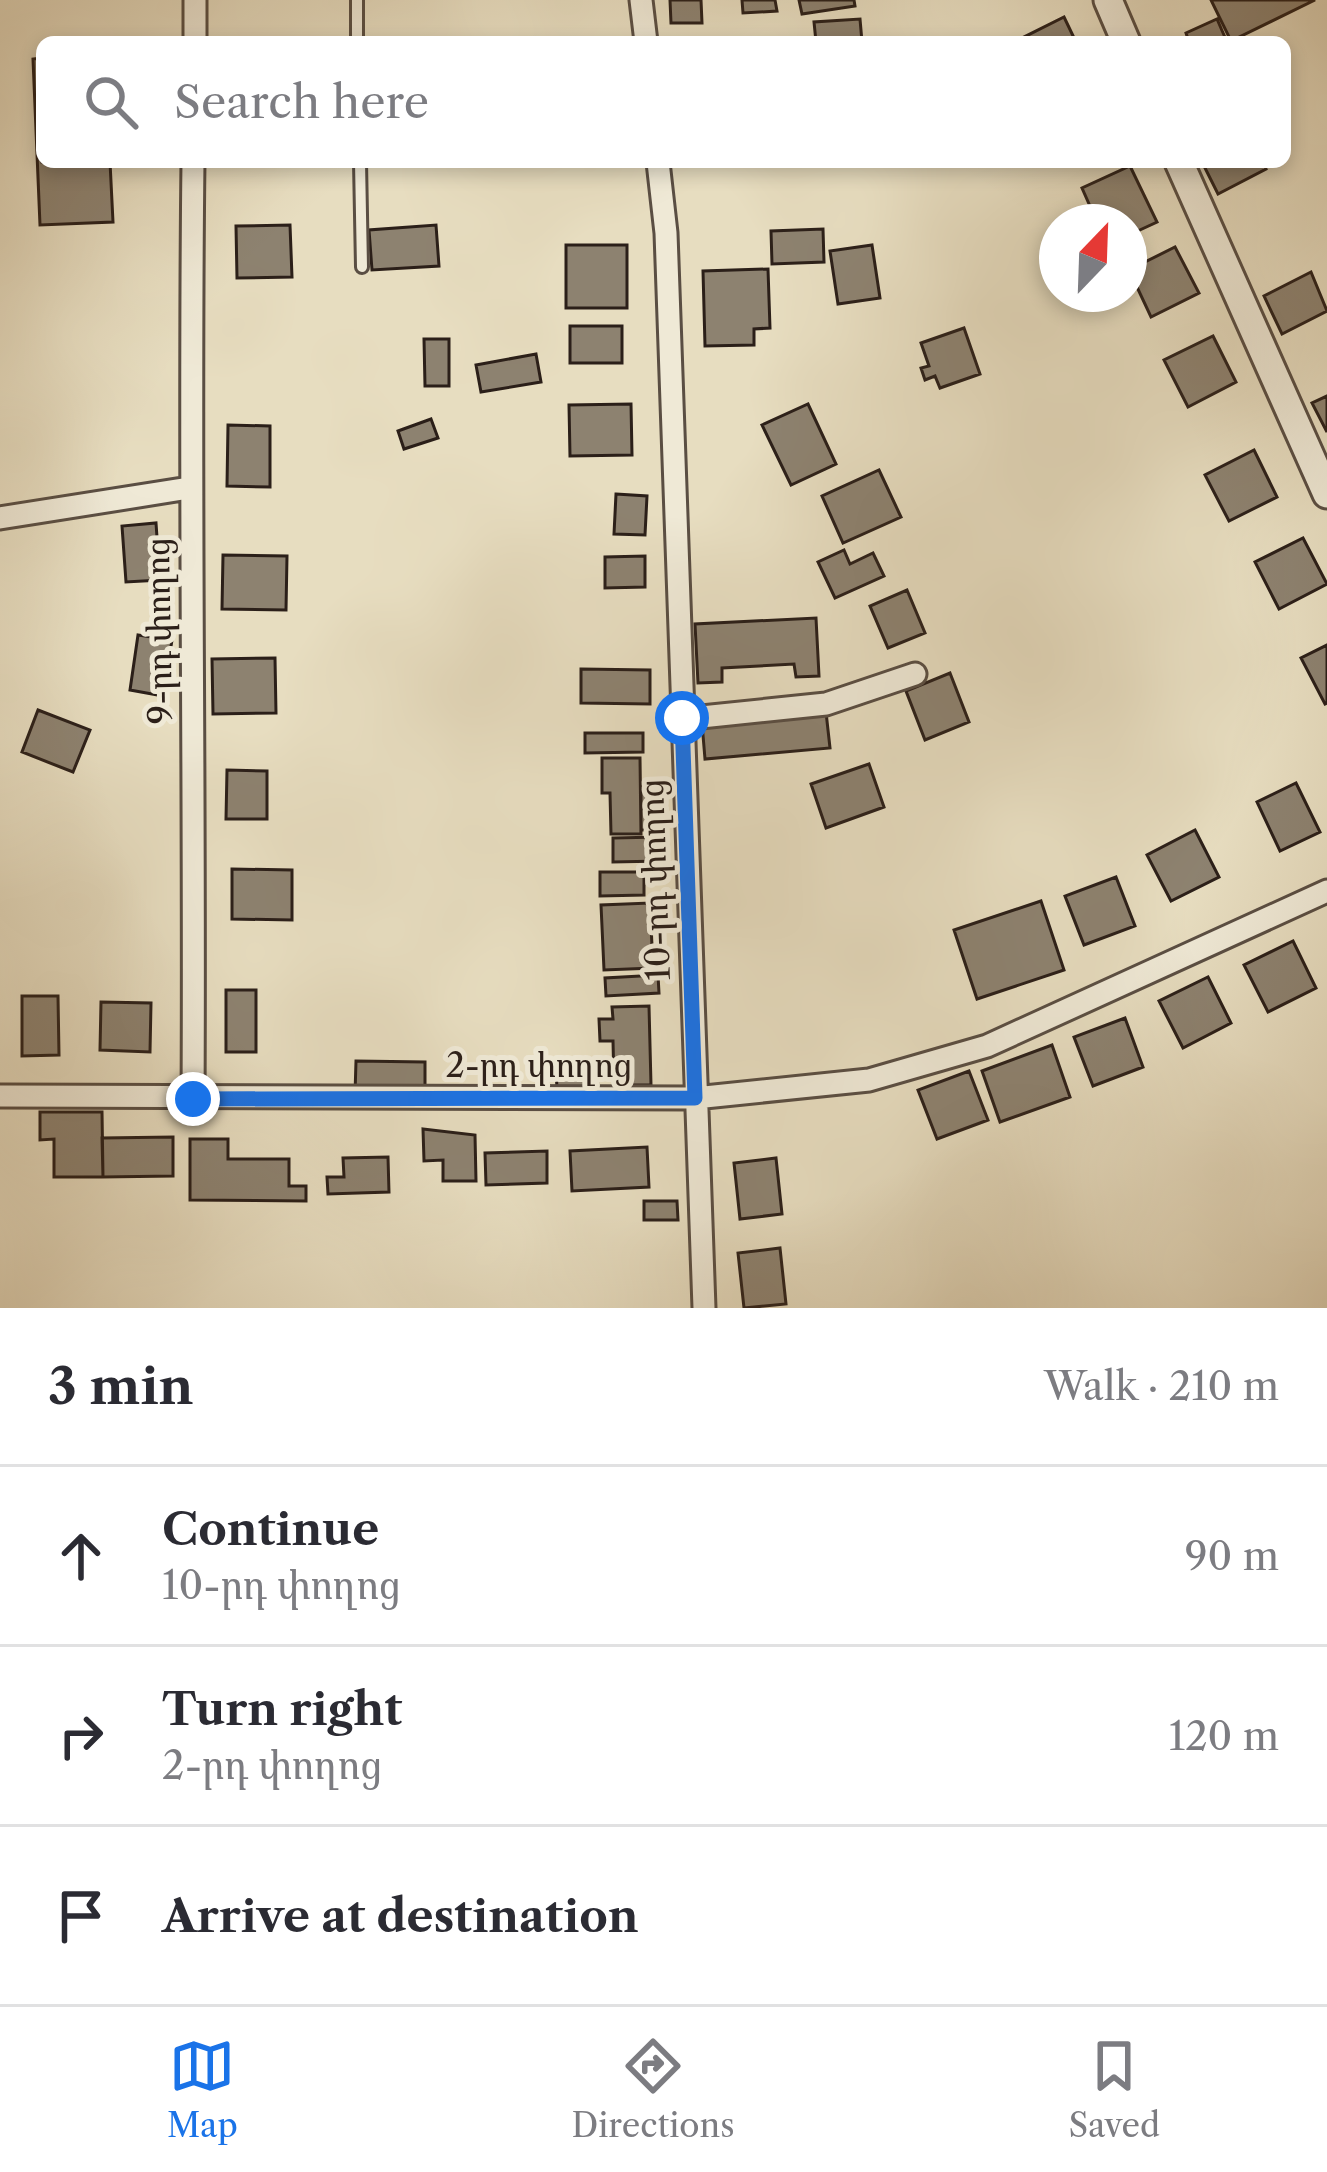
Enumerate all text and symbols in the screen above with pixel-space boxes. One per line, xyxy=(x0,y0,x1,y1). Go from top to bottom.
search box xyxy=(36,36,1291,168)
icon: search xyxy=(78,69,144,135)
text: Search here xyxy=(174,74,429,130)
north arrow xyxy=(1039,204,1147,312)
street label: 9-րդ փողոց xyxy=(137,537,181,725)
route start xyxy=(655,691,709,745)
street label: 10-րդ փողոց xyxy=(631,778,679,982)
street label: 2-րդ փողոց xyxy=(446,1045,632,1086)
route end xyxy=(166,1072,220,1126)
text: 3 min xyxy=(48,1355,194,1417)
text: Walk · 210 m xyxy=(1044,1362,1279,1410)
text: Continue xyxy=(162,1501,379,1557)
icon: ahead xyxy=(48,1523,114,1589)
text: 90 m xyxy=(1185,1532,1279,1580)
text: 10-րդ փողոց xyxy=(162,1561,401,1609)
text: Turn right xyxy=(162,1681,402,1737)
icon: right xyxy=(48,1703,114,1769)
text: 120 m xyxy=(1169,1712,1279,1760)
text: 2-րդ փողոց xyxy=(162,1741,382,1789)
icon: arrive xyxy=(48,1883,114,1949)
text: Arrive at destination xyxy=(162,1888,639,1944)
tab: Map xyxy=(167,2033,238,2146)
tab: Directions xyxy=(572,2033,735,2146)
tab: Saved xyxy=(1068,2033,1160,2146)

